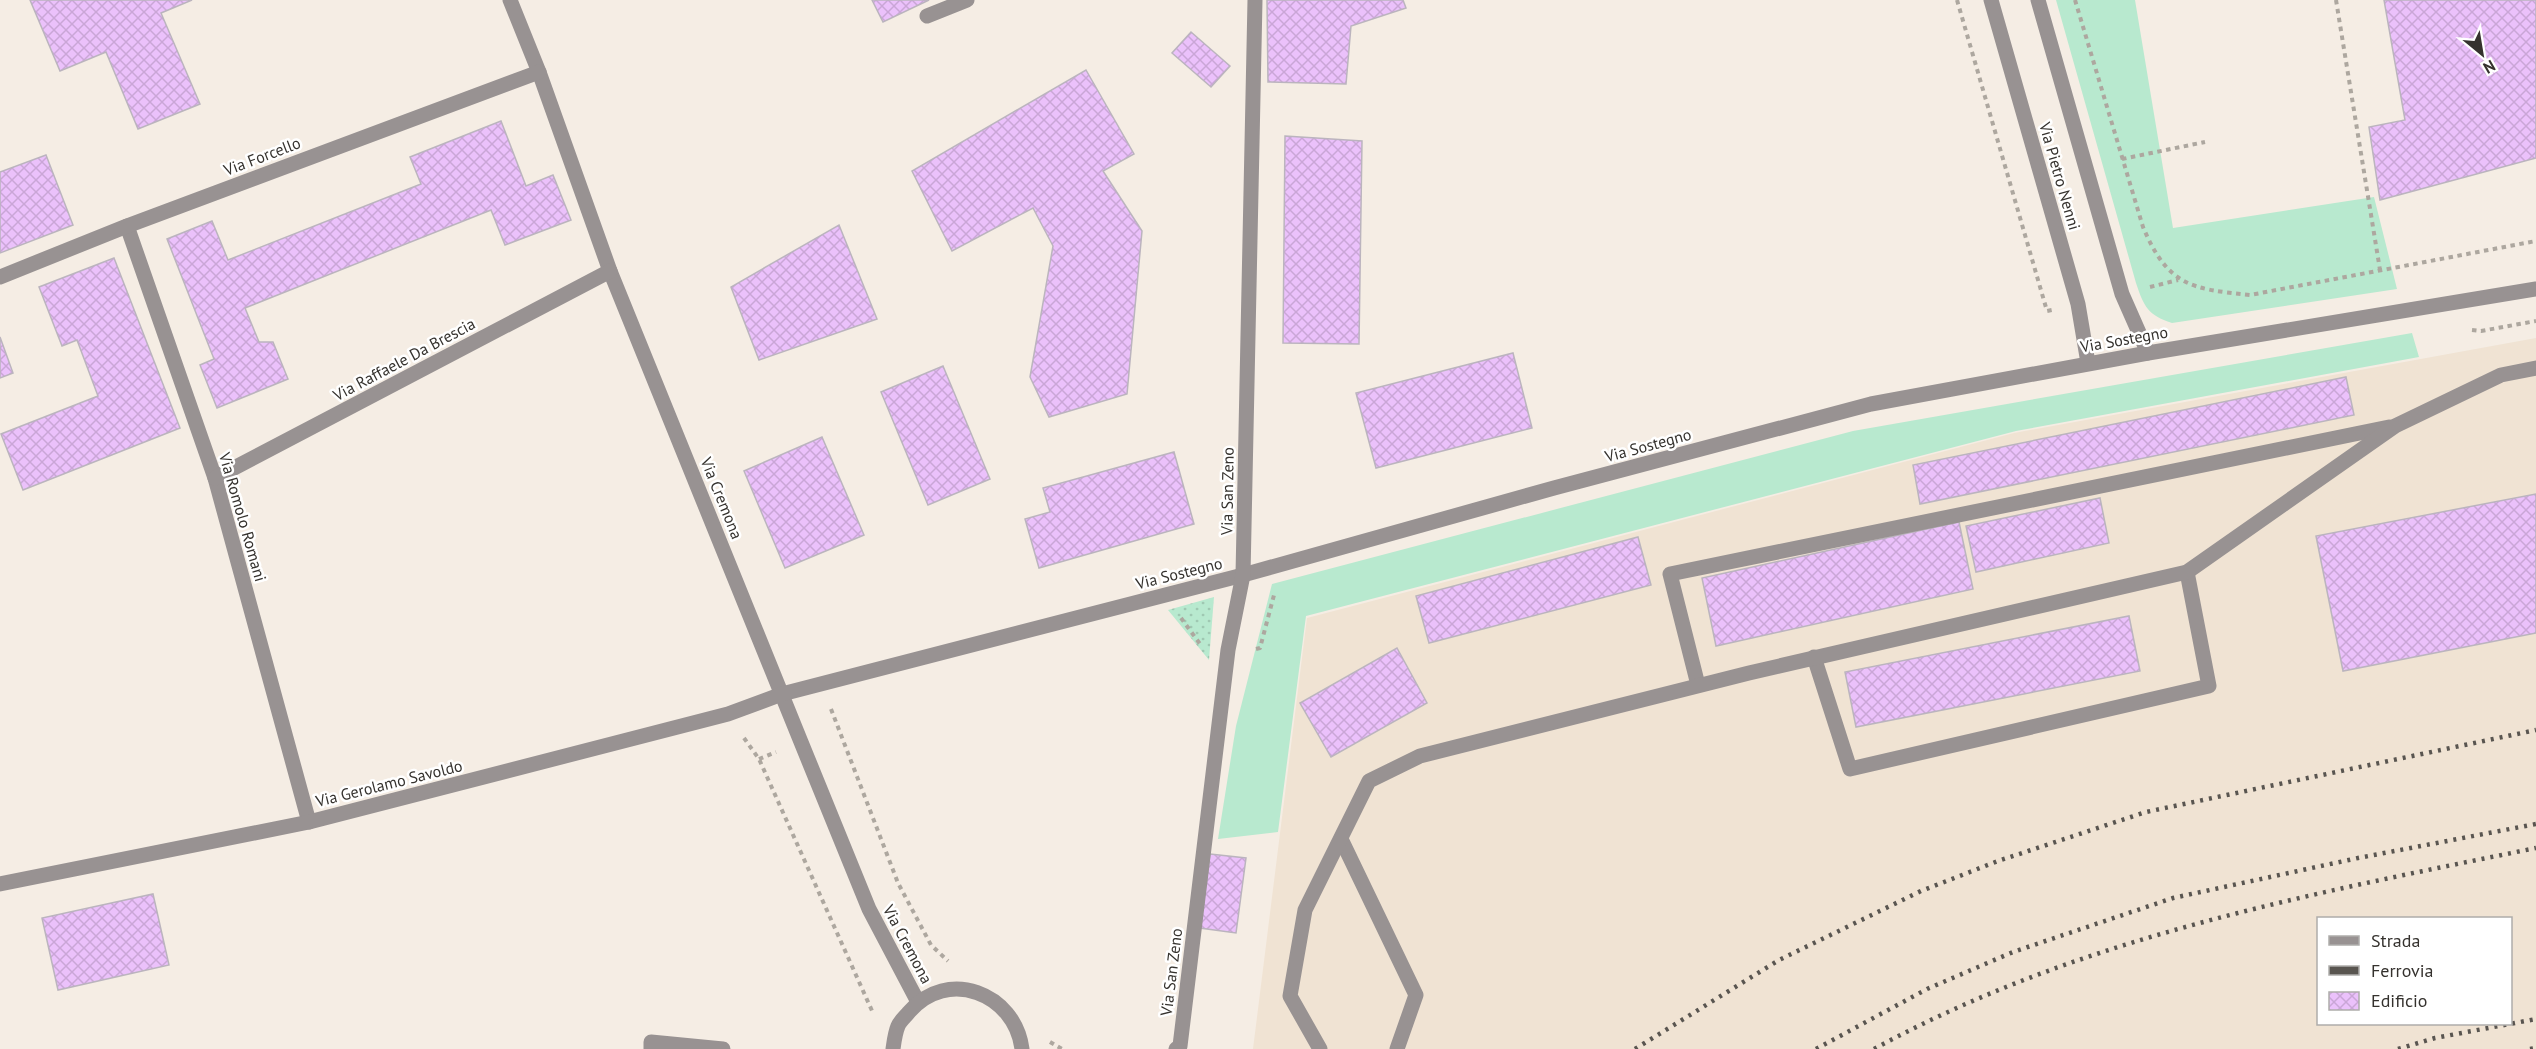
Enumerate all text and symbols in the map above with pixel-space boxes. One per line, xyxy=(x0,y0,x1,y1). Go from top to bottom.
north arrow xyxy=(2452,24,2512,84)
text: N xyxy=(2480,56,2499,78)
street label: Via Pietro Nenni xyxy=(2035,119,2085,232)
street label: Via Forcello xyxy=(220,132,303,180)
street label: Via Raffaele Da Brescia xyxy=(329,313,478,405)
street label: Via Sostegno xyxy=(2078,321,2169,357)
street label: Via Sostegno xyxy=(1602,424,1693,466)
street label: Via San Zeno xyxy=(1216,447,1238,536)
street label: Via Romolo Romani xyxy=(215,449,271,584)
street label: Via Cremona xyxy=(696,453,747,542)
street label: Via Sostegno xyxy=(1133,553,1224,594)
street label: Via Gerolamo Savoldo xyxy=(313,755,464,811)
street label: Via Cremona xyxy=(878,900,937,987)
legend xyxy=(2317,917,2512,1025)
street label: Via San Zeno xyxy=(1156,927,1186,1018)
text: Strada xyxy=(2371,929,2420,952)
text: Ferrovia xyxy=(2371,959,2434,982)
text: Edificio xyxy=(2371,989,2427,1012)

